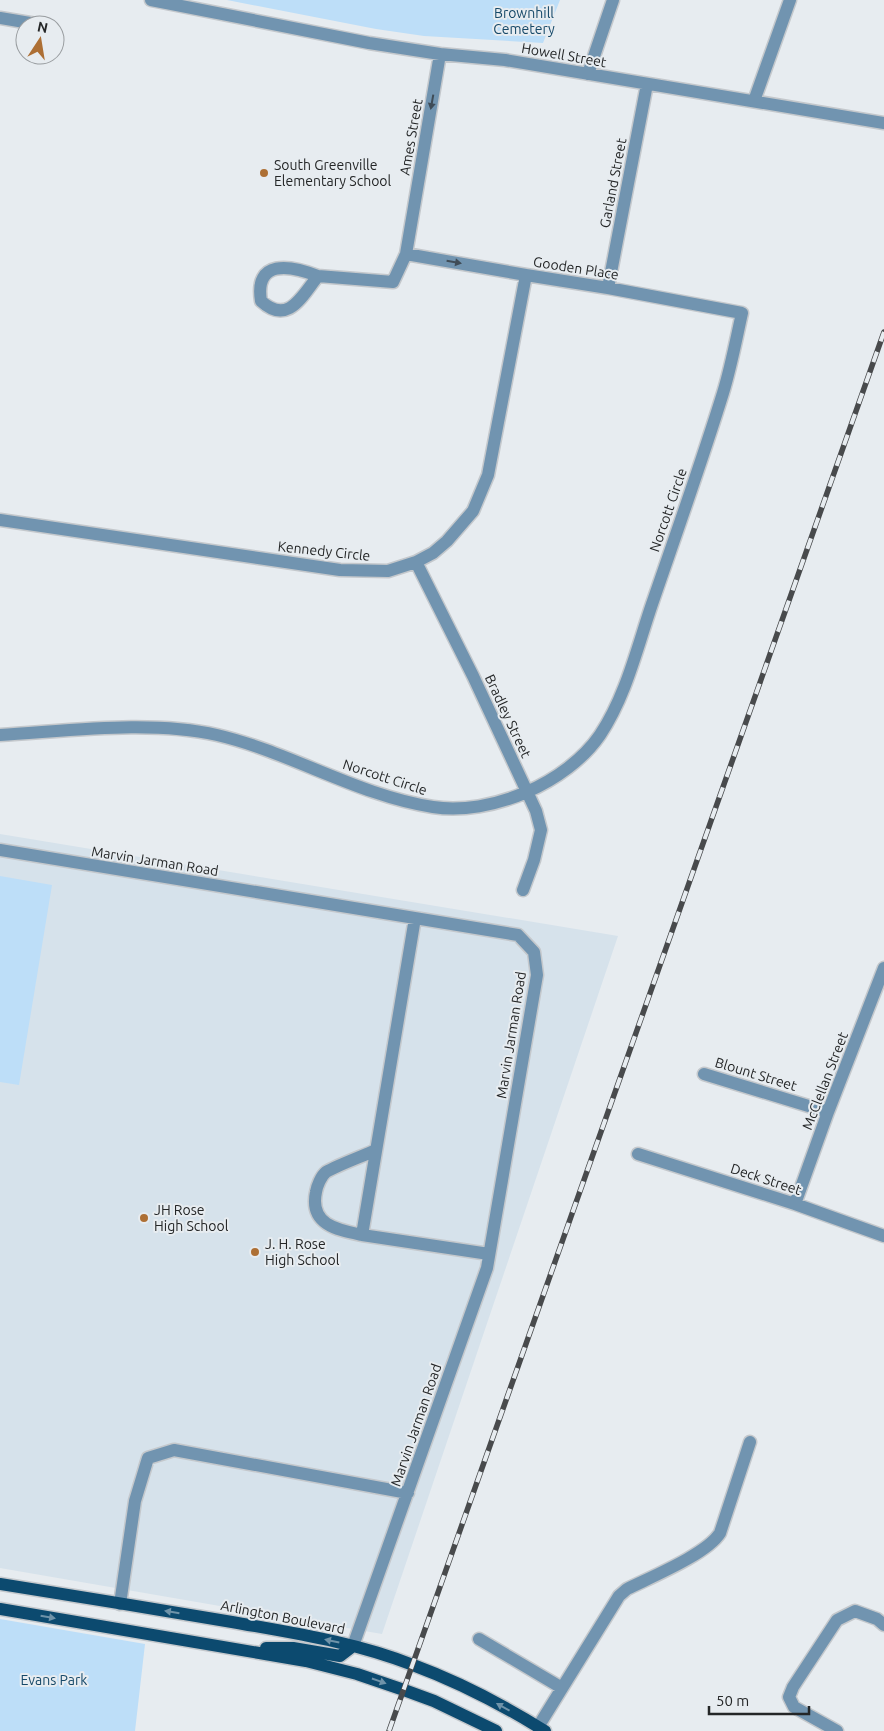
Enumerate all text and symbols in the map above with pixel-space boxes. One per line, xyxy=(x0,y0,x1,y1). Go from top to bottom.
park label: Brownhill Cemetery xyxy=(493,5,555,37)
north arrow xyxy=(15,15,65,65)
text: N xyxy=(36,18,49,36)
street label: Howell Street xyxy=(520,40,608,70)
one-way arrow xyxy=(427,95,435,111)
street label: Ames Street xyxy=(396,97,426,176)
street label: Garland Street xyxy=(596,136,630,229)
place label: South Greenville Elementary School xyxy=(274,157,392,189)
marker: South Greenville Elementary School xyxy=(258,167,270,179)
street label: Gooden Place xyxy=(532,253,620,283)
one-way arrow xyxy=(446,259,462,267)
street label: Norcott Circle xyxy=(646,466,690,554)
street label: Kennedy Circle xyxy=(277,538,371,564)
street label: Bradley Street xyxy=(482,672,534,761)
street label: Norcott Circle xyxy=(341,756,429,798)
street label: Marvin Jarman Road xyxy=(90,843,220,879)
street label: Marvin Jarman Road xyxy=(493,970,529,1100)
street label: McClellan Street xyxy=(799,1029,851,1132)
street label: Blount Street xyxy=(713,1054,799,1094)
street label: Deck Street xyxy=(729,1160,804,1198)
place label: JH Rose High School xyxy=(154,1202,229,1234)
marker: JH Rose High School xyxy=(138,1212,150,1224)
place label: J. H. Rose High School xyxy=(265,1236,340,1268)
marker: J. H. Rose High School xyxy=(249,1246,261,1258)
street label: Marvin Jarman Road xyxy=(388,1362,444,1488)
street label: Arlington Boulevard xyxy=(219,1597,347,1637)
one-way arrow xyxy=(163,1608,179,1616)
one-way arrow xyxy=(40,1613,56,1621)
one-way arrow xyxy=(324,1637,339,1645)
park label: Evans Park xyxy=(21,1672,87,1688)
one-way arrow xyxy=(372,1677,387,1685)
scale bar xyxy=(709,1684,809,1716)
text: 50 m xyxy=(716,1692,749,1709)
one-way arrow xyxy=(495,1703,510,1711)

